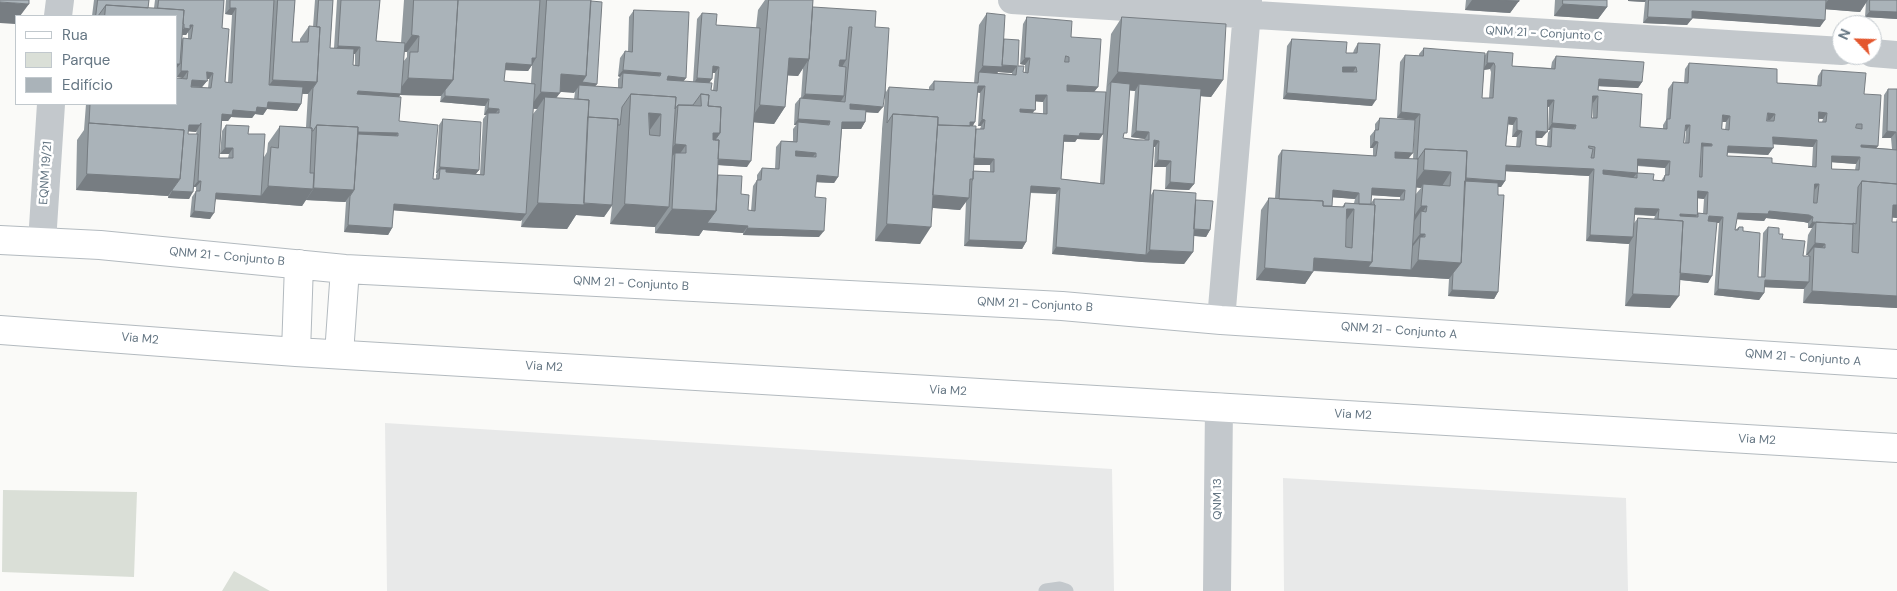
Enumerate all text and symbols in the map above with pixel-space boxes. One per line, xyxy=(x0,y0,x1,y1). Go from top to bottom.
legend xyxy=(15,15,178,105)
north arrow xyxy=(1832,15,1882,65)
street label: QNM 21 - Conjunto C xyxy=(1485,24,1603,44)
text: Rua xyxy=(62,25,88,45)
text: N xyxy=(1834,26,1855,43)
text: Parque xyxy=(62,50,110,70)
text: Edifício xyxy=(62,75,113,95)
street label: EQNM 19/21 xyxy=(37,141,55,205)
street label: QNM 21 - Conjunto B xyxy=(169,245,285,269)
street label: QNM 21 - Conjunto B xyxy=(573,274,689,294)
street label: QNM 21 - Conjunto B xyxy=(977,295,1093,315)
street label: QNM 21 - Conjunto A xyxy=(1340,320,1458,342)
street label: Via M2 xyxy=(121,330,159,348)
street label: QNM 21 - Conjunto A xyxy=(1744,347,1862,369)
street label: Via M2 xyxy=(525,359,563,375)
street label: Via M2 xyxy=(929,383,967,399)
street label: Via M2 xyxy=(1334,407,1372,423)
street label: Via M2 xyxy=(1738,432,1776,448)
street label: QNM 13 xyxy=(1211,478,1225,520)

